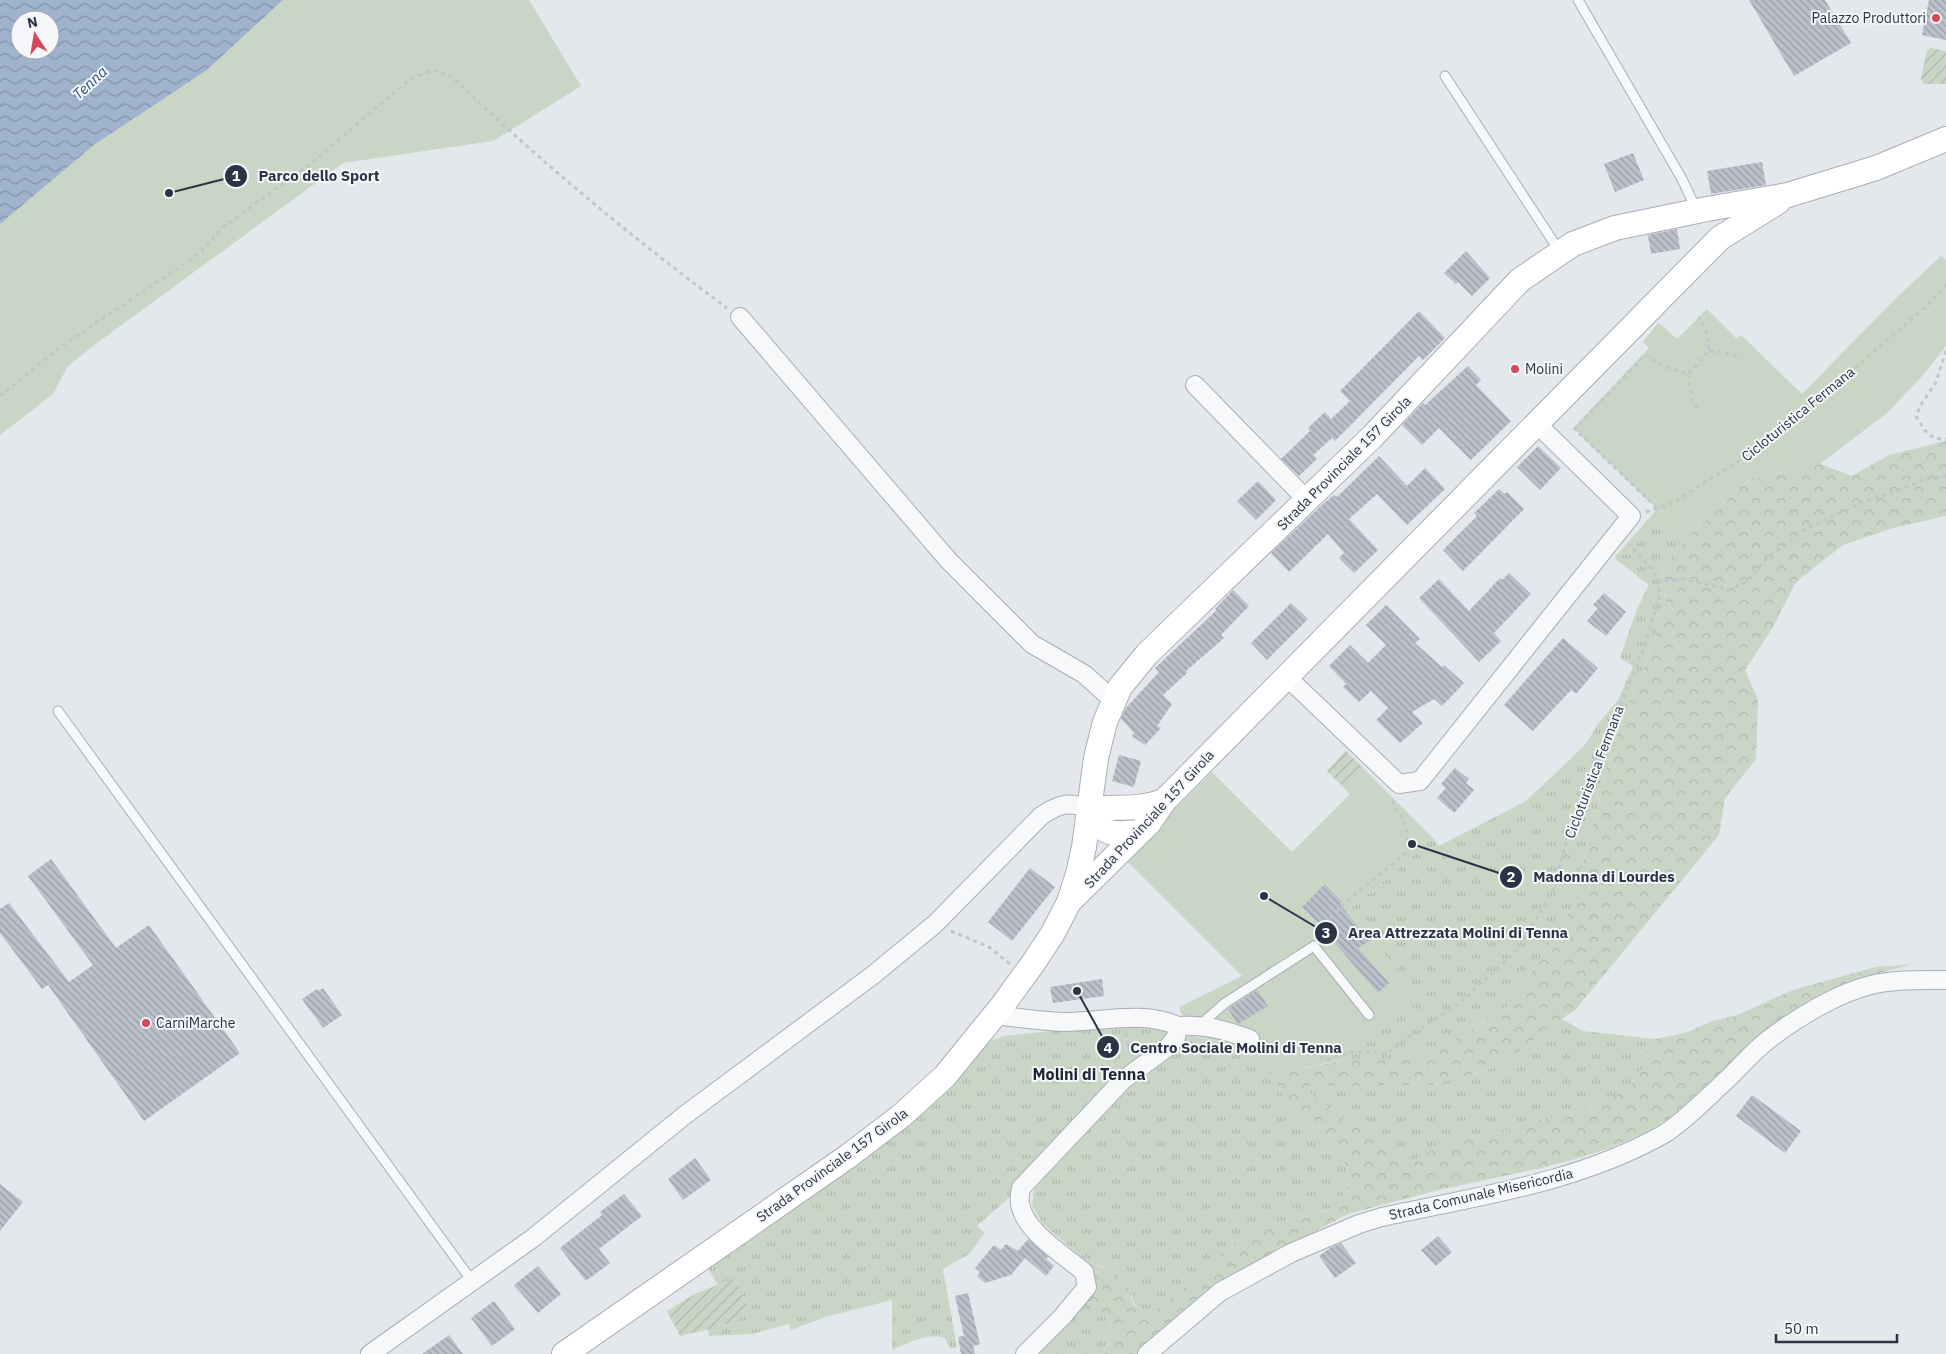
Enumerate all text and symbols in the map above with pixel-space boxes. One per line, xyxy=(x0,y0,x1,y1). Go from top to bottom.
place label: Palazzo Produttori xyxy=(1811,9,1926,27)
north arrow xyxy=(10,10,60,60)
text: N xyxy=(25,12,39,32)
marker: Palazzo Produttori xyxy=(1930,12,1942,24)
water label: Tenna xyxy=(68,62,111,103)
callout: Parco dello Sport xyxy=(224,161,390,191)
text: 1 xyxy=(231,166,241,185)
text: Parco dello Sport xyxy=(258,166,380,185)
place label: Molini xyxy=(1525,360,1563,378)
street label: Cicloturistica Fermana xyxy=(1738,362,1859,465)
marker: Molini xyxy=(1509,363,1521,375)
street label: Strada Provinciale 157 Girola xyxy=(1273,392,1415,534)
street label: Cicloturistica Fermana xyxy=(1560,703,1628,841)
street label: Strada Provinciale 157 Girola xyxy=(1080,746,1218,892)
callout: Madonna di Lourdes xyxy=(1498,862,1685,892)
text: 2 xyxy=(1506,867,1516,886)
text: Madonna di Lourdes xyxy=(1533,867,1675,886)
callout: Area Attrezzata Molini di Tenna xyxy=(1313,918,1578,948)
text: 3 xyxy=(1321,923,1331,942)
text: Area Attrezzata Molini di Tenna xyxy=(1348,923,1569,942)
place label: CarniMarche xyxy=(156,1014,236,1032)
marker: CarniMarche xyxy=(140,1017,152,1029)
callout: Centro Sociale Molini di Tenna xyxy=(1096,1032,1352,1062)
text: 4 xyxy=(1103,1038,1113,1057)
text: Centro Sociale Molini di Tenna xyxy=(1130,1038,1342,1057)
district label: Molini di Tenna xyxy=(1033,1064,1146,1084)
street label: Strada Provinciale 157 Girola xyxy=(753,1104,912,1226)
street label: Strada Comunale Misericordia xyxy=(1387,1164,1575,1224)
scale bar xyxy=(1776,1312,1897,1344)
text: 50 m xyxy=(1784,1319,1819,1338)

